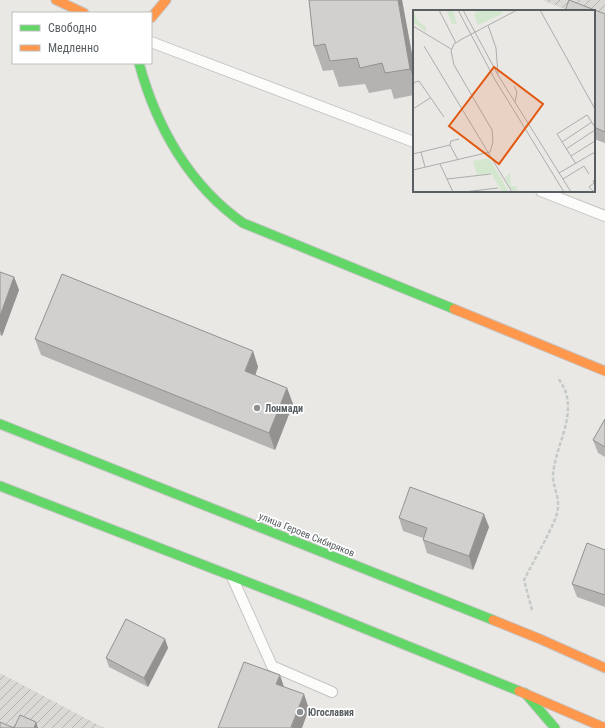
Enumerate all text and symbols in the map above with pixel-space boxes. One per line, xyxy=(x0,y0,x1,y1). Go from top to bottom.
inset map xyxy=(413,10,595,192)
legend xyxy=(12,12,152,64)
text: Свободно xyxy=(48,21,97,35)
text: Медленно xyxy=(48,41,99,55)
marker: Лонмади xyxy=(252,403,262,413)
place label: Лонмади xyxy=(265,403,303,414)
street label: улица Героев Сибиряков xyxy=(257,510,356,559)
marker: Югославия xyxy=(295,707,305,717)
place label: Югославия xyxy=(308,707,354,718)

